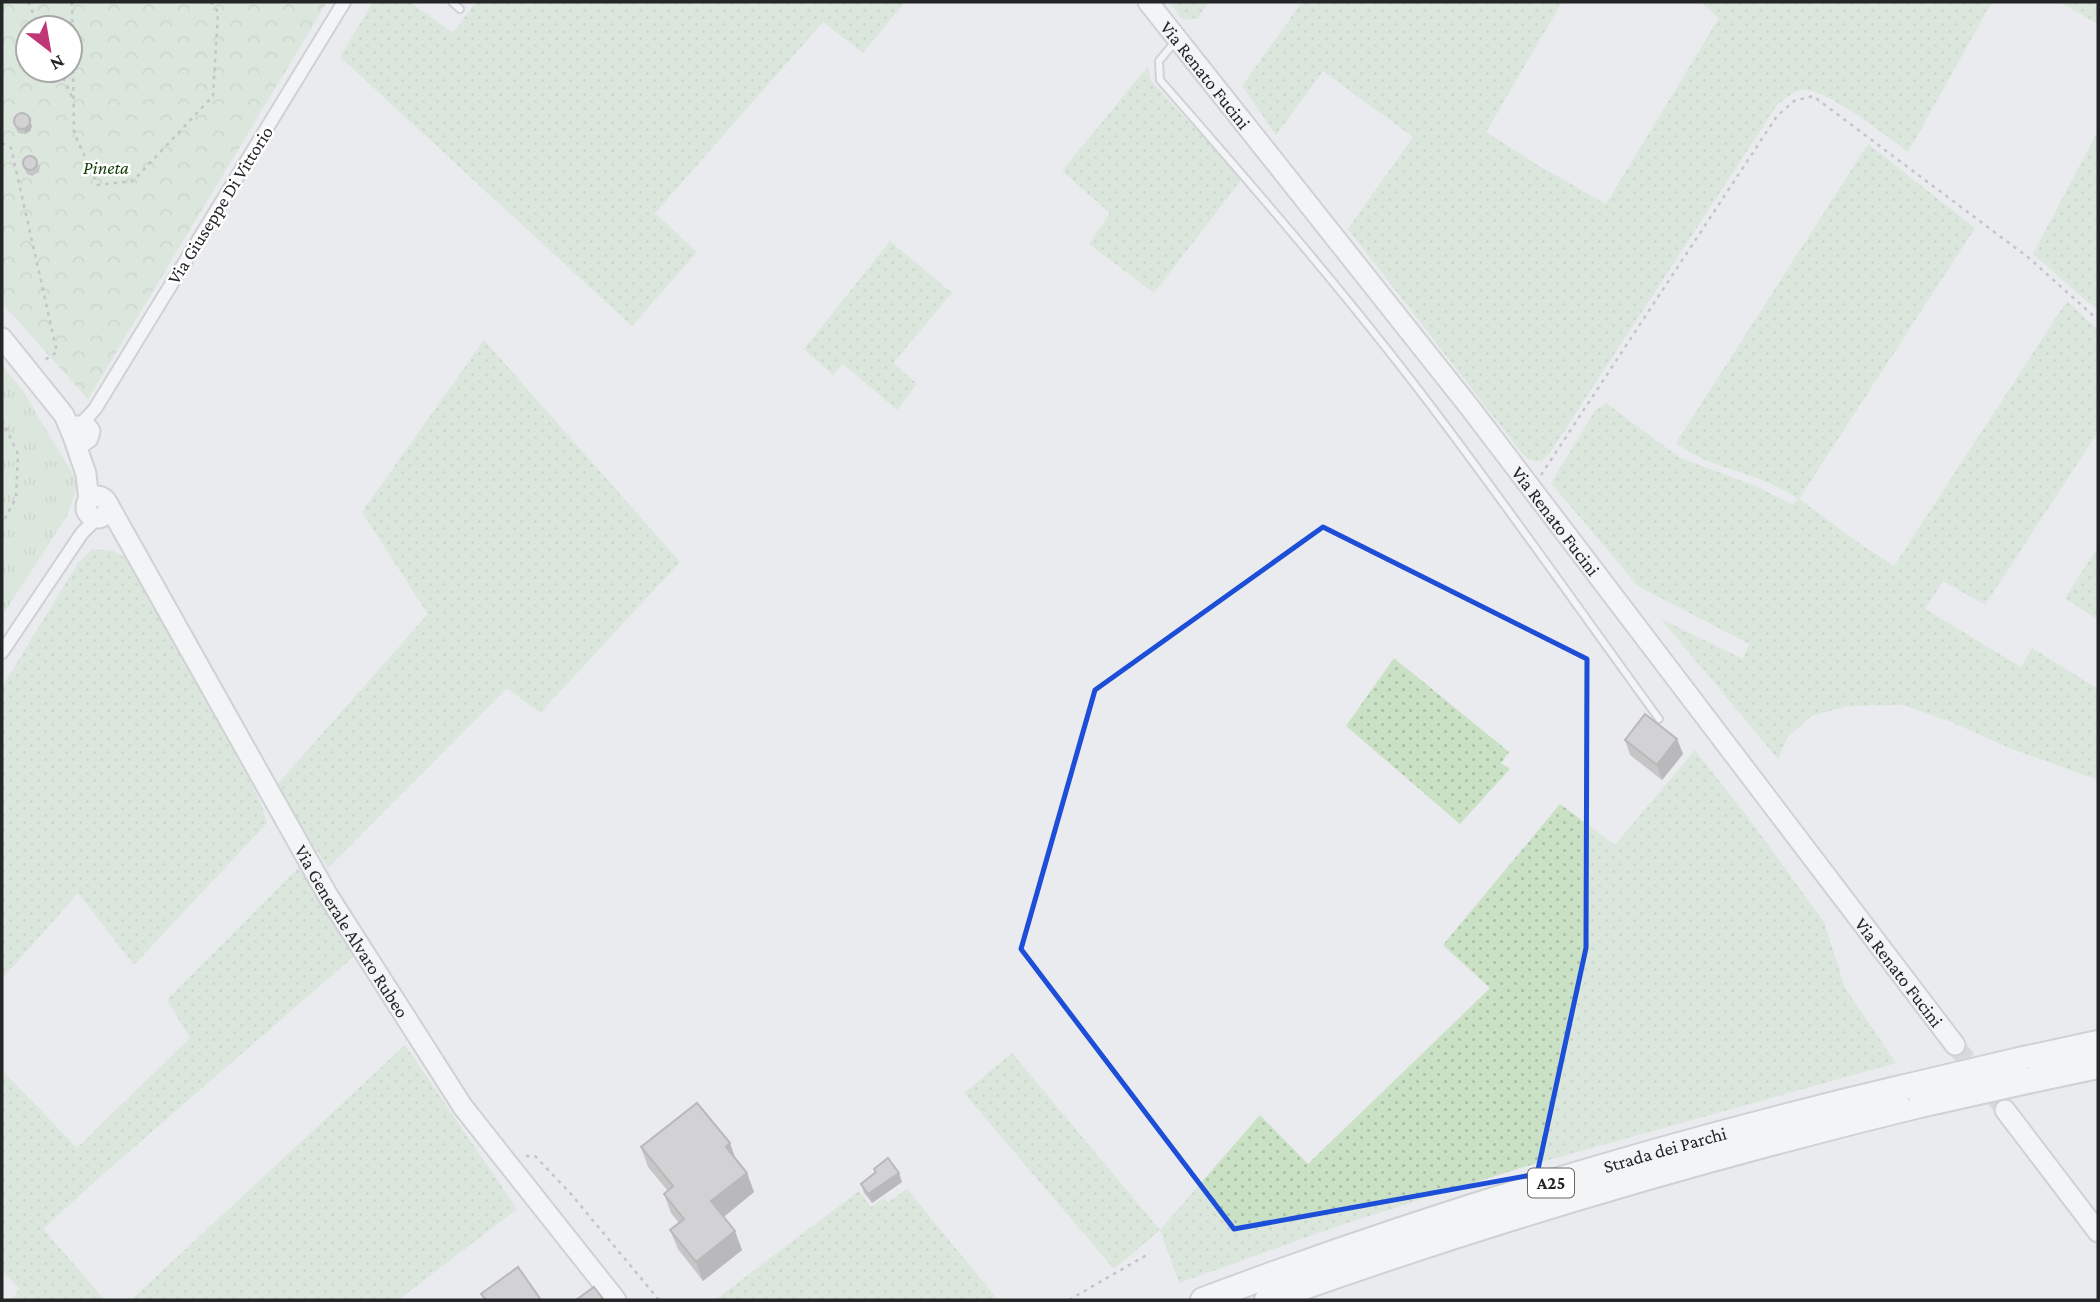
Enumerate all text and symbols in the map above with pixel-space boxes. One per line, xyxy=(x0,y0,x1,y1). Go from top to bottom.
north arrow xyxy=(14,14,84,84)
street label: Via Renato Fucini xyxy=(1157,17,1255,133)
text: N xyxy=(46,51,68,76)
street label: Via Giuseppe Di Vittorio xyxy=(163,122,277,288)
park label: Pineta xyxy=(83,157,129,178)
street label: Via Renato Fucini xyxy=(1508,462,1604,580)
street label: Via Generale Alvaro Rubeo xyxy=(291,841,414,1021)
street label: Via Renato Fucini xyxy=(1851,913,1948,1031)
street label: Strada dei Parchi xyxy=(1601,1122,1729,1177)
road number: A25 xyxy=(1528,1168,1574,1198)

